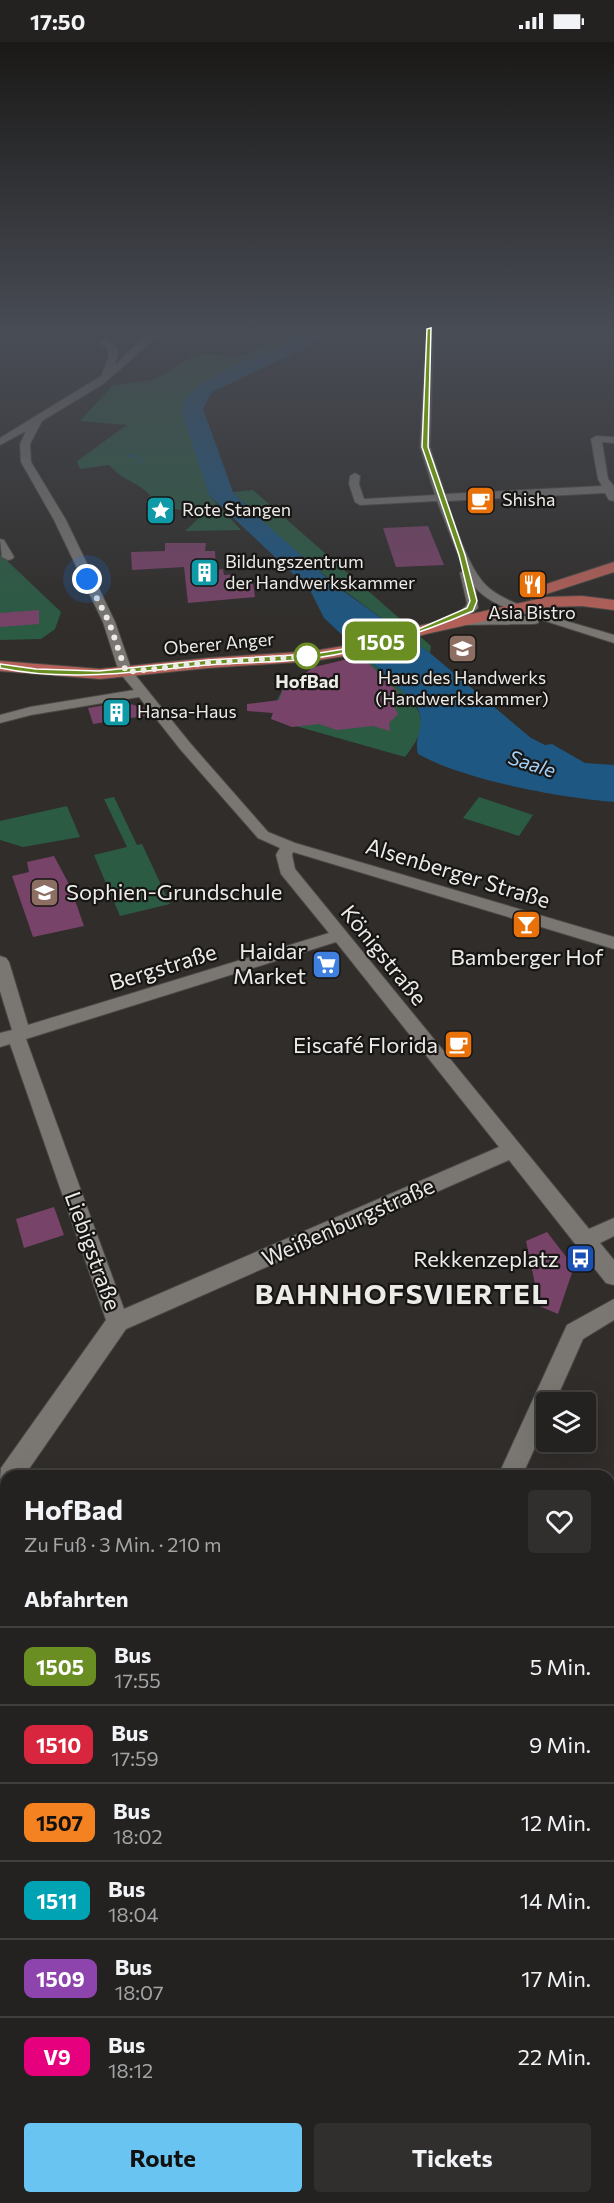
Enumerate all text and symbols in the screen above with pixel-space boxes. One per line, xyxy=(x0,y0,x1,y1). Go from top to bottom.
text: 17:50 xyxy=(30,8,85,35)
cafe icon: Shisha xyxy=(465,484,497,516)
place label: Shisha xyxy=(502,488,555,510)
place icon: Rote Stangen xyxy=(145,494,177,526)
place label: Rote Stangen xyxy=(182,498,291,520)
place label: Bildungszentrum der Handwerkskammer xyxy=(225,550,415,593)
building icon: Bildungszentrum der Handwerkskammer xyxy=(188,556,220,588)
your location xyxy=(72,564,102,594)
restaurant icon: Asia Bistro xyxy=(516,568,548,600)
place label: Asia Bistro xyxy=(488,601,576,623)
line badge: 1505 xyxy=(339,622,423,660)
street label: Oberer Anger xyxy=(163,627,275,659)
text: 1505 xyxy=(357,629,405,654)
school or university icon: Haus des Handwerks (Handwerkskammer) xyxy=(446,633,478,665)
marker: HofBad xyxy=(294,643,320,669)
place label: Haus des Handwerks (Handwerkskammer) xyxy=(375,666,549,709)
place label: HofBad xyxy=(275,670,339,692)
building icon: Hansa-Haus xyxy=(100,696,132,728)
place label: Hansa-Haus xyxy=(137,700,237,722)
water label: Saale xyxy=(506,744,559,782)
street label: Alsenberger Straße xyxy=(363,832,554,913)
school or university icon: Sophien-Grundschule xyxy=(29,876,61,908)
place label: Sophien-Grundschule xyxy=(66,878,282,905)
street label: Königstraße xyxy=(336,899,433,1010)
bar icon: Bamberger Hof xyxy=(511,909,543,941)
street label: Bergstraße xyxy=(106,937,220,996)
place label: Haidar Market xyxy=(233,937,306,989)
place label: Bamberger Hof xyxy=(451,943,604,970)
supermarket icon: Haidar Market xyxy=(311,948,343,980)
cafe icon: Eiscafé Florida xyxy=(443,1029,475,1061)
place label: Eiscafé Florida xyxy=(293,1031,438,1058)
street label: Weißenburgstraße xyxy=(257,1171,438,1272)
street label: Liebigstraße xyxy=(60,1188,127,1314)
bus stop icon: Rekkenzeplatz xyxy=(564,1243,596,1275)
place label: Rekkenzeplatz xyxy=(413,1245,559,1272)
district label: BAHNHOFSVIERTEL xyxy=(255,1276,549,1310)
map controls xyxy=(536,1392,596,1452)
button: layers xyxy=(536,1392,596,1452)
button: heart xyxy=(528,1490,591,1553)
text: HofBad xyxy=(24,1492,123,1526)
text: Zu Fuß · 3 Min. · 210 m xyxy=(24,1532,221,1556)
text: Abfahrten xyxy=(24,1585,128,1612)
text: Bus xyxy=(114,1641,151,1668)
text: 5 Min. xyxy=(530,1653,591,1680)
text: 1505 xyxy=(36,1654,84,1679)
text: 17:55 xyxy=(114,1668,161,1692)
text: Bus xyxy=(111,1719,149,1746)
text: 9 Min. xyxy=(529,1731,591,1758)
text: 1510 xyxy=(36,1732,81,1757)
text: 17:59 xyxy=(111,1746,159,1770)
text: Bus xyxy=(113,1797,150,1824)
text: 12 Min. xyxy=(521,1809,591,1836)
text: 1507 xyxy=(36,1810,83,1835)
text: 18:02 xyxy=(113,1824,163,1848)
text: Bus xyxy=(108,1875,145,1902)
text: 14 Min. xyxy=(520,1887,591,1914)
text: 1511 xyxy=(37,1888,77,1913)
text: 18:04 xyxy=(108,1902,158,1926)
text: Bus xyxy=(115,1953,152,1980)
text: 17 Min. xyxy=(521,1965,591,1992)
text: 1509 xyxy=(36,1966,85,1991)
text: 18:07 xyxy=(115,1980,164,2004)
text: Bus xyxy=(108,2031,145,2058)
text: 22 Min. xyxy=(518,2043,591,2070)
text: V9 xyxy=(43,2044,71,2069)
text: 18:12 xyxy=(108,2058,153,2082)
button: Route xyxy=(24,2123,302,2192)
button: Tickets xyxy=(314,2123,591,2192)

